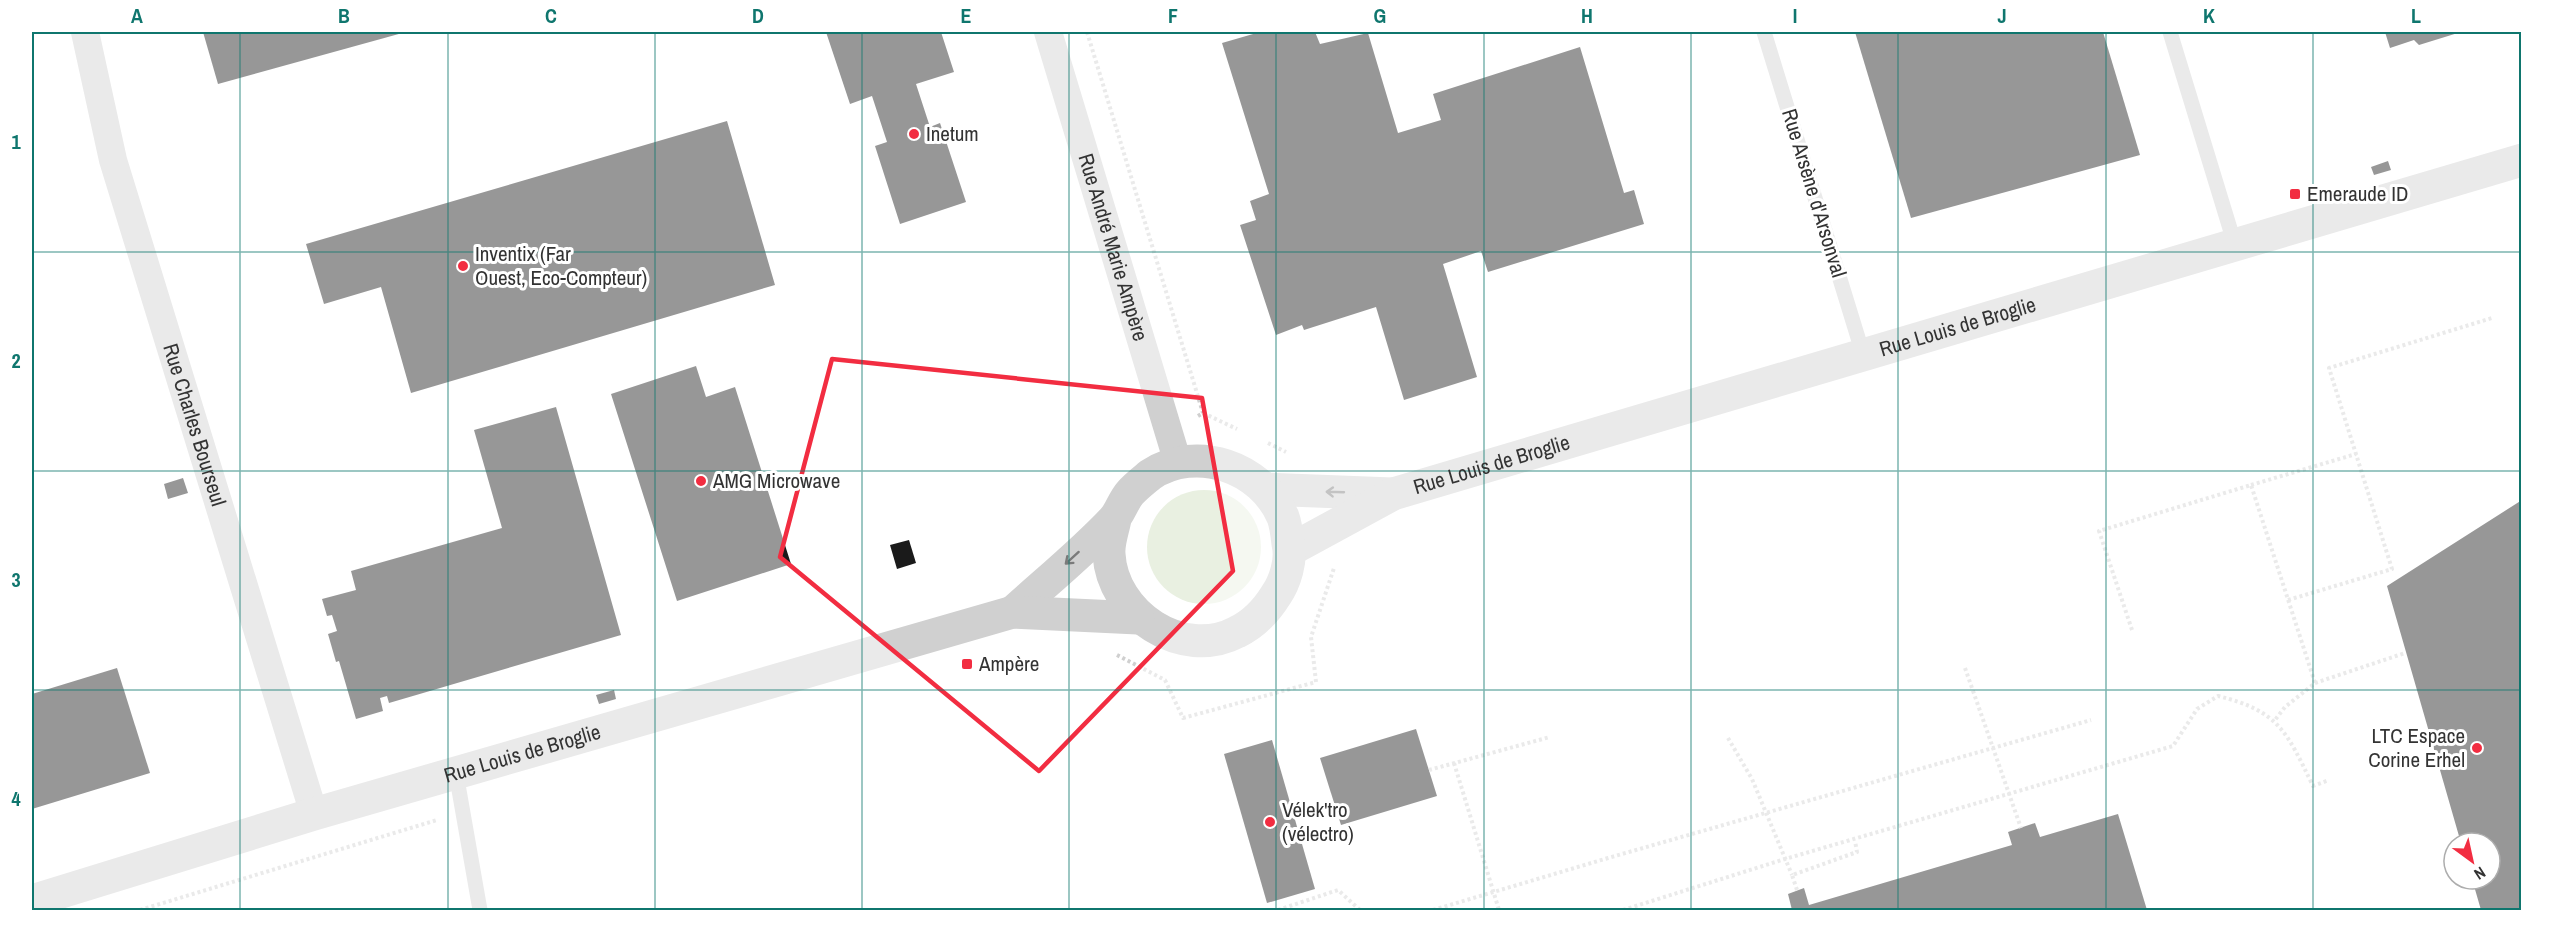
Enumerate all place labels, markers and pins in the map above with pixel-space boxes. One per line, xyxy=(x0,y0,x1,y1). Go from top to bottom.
place label: Inetum xyxy=(926,119,979,148)
marker: Inetum xyxy=(907,127,921,141)
place label: Emeraude ID xyxy=(2307,179,2408,208)
marker: Emeraude ID xyxy=(2288,187,2302,201)
place label: Inventix (Far Ouest, Eco-Compteur) xyxy=(475,239,647,292)
marker: Inventix (Far Ouest, Eco-Compteur) xyxy=(456,259,470,273)
place label: AMG Microwave xyxy=(712,466,840,495)
marker: AMG Microwave xyxy=(694,474,708,488)
place label: Ampère xyxy=(978,649,1039,678)
marker: Ampère xyxy=(960,657,974,671)
place label: LTC Espace Corine Erhel xyxy=(2368,721,2465,774)
marker: LTC Espace Corine Erhel xyxy=(2470,741,2484,755)
place label: Vélek'tro (vélectro) xyxy=(1282,795,1354,848)
marker: Vélek'tro (vélectro) xyxy=(1263,815,1277,829)

